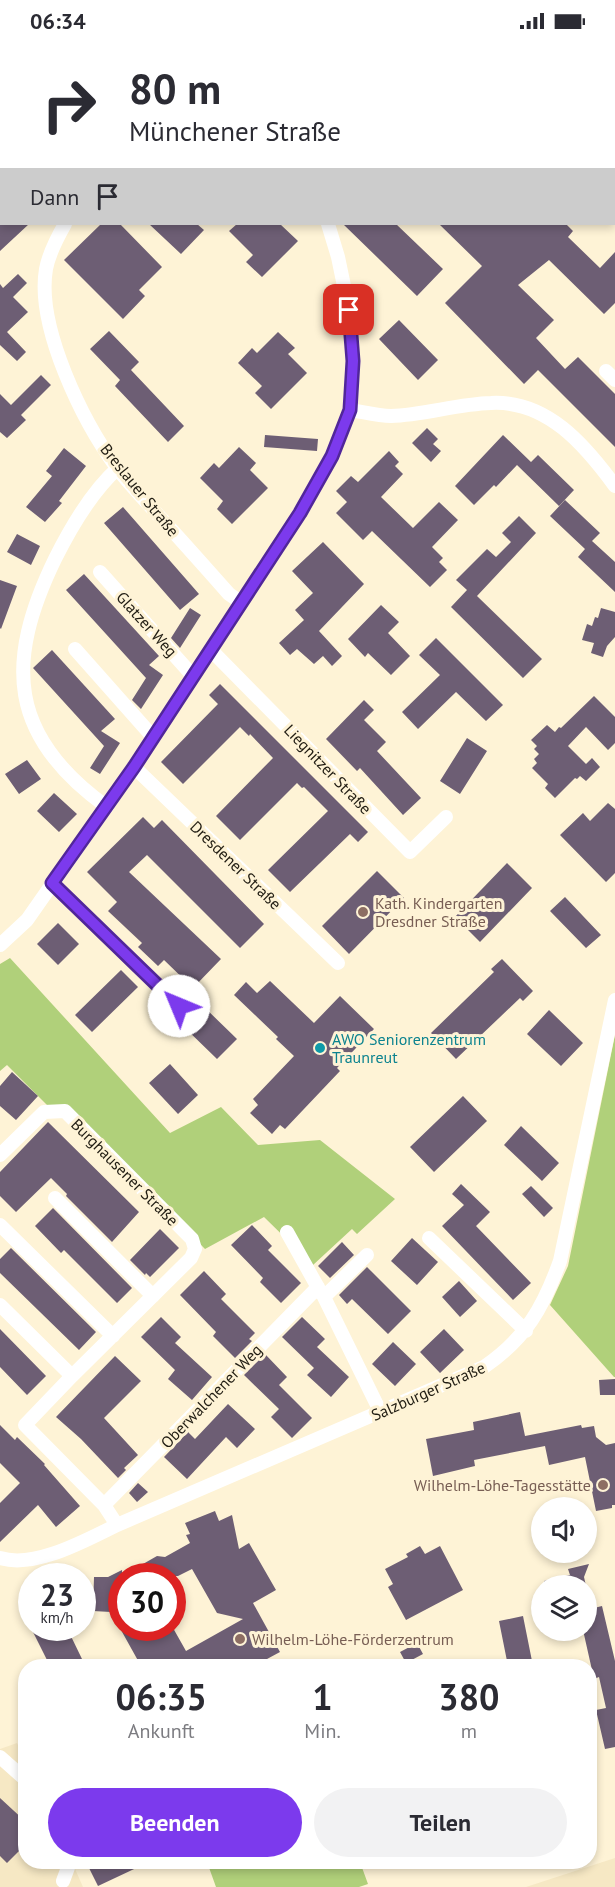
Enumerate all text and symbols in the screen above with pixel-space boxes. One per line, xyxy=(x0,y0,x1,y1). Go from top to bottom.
text: 06:34 xyxy=(30,7,86,35)
text: 80 m xyxy=(129,61,221,116)
icon: right xyxy=(30,66,108,144)
text: Münchener Straße xyxy=(129,114,341,148)
icon: arrive xyxy=(91,180,124,213)
text: Dann xyxy=(30,183,79,211)
pin xyxy=(323,284,374,335)
icon: arrive xyxy=(332,293,365,326)
street label: Breslauer Straße xyxy=(96,440,184,540)
street label: Glatzer Weg xyxy=(112,587,182,661)
street label: Liegnitzer Straße xyxy=(280,720,376,818)
street label: Dresdener Straße xyxy=(186,816,286,914)
place label: Kath. Kindergarten Dresdner Straße xyxy=(375,893,502,931)
marker: Kath. Kindergarten Dresdner Straße xyxy=(356,905,370,919)
position arrow xyxy=(147,974,211,1038)
place label: AWO Seniorenzentrum Traunreut xyxy=(332,1029,486,1067)
marker: AWO Seniorenzentrum Traunreut xyxy=(313,1041,327,1055)
street label: Burghausener Straße xyxy=(67,1114,183,1230)
street label: Oberwalchener Weg xyxy=(156,1340,266,1452)
street label: Salzburger Straße xyxy=(368,1357,488,1425)
place label: Wilhelm-Löhe-Tagesstätte xyxy=(414,1475,591,1495)
marker: Wilhelm-Löhe-Tagesstätte xyxy=(596,1478,610,1492)
map controls xyxy=(531,1497,597,1641)
button: sound xyxy=(531,1497,597,1563)
speed limit sign: 30 xyxy=(108,1563,186,1641)
text: 23 xyxy=(40,1575,74,1614)
button: layers xyxy=(531,1575,597,1641)
text: km/h xyxy=(41,1608,73,1627)
place label: Wilhelm-Löhe-Förderzentrum xyxy=(252,1629,454,1649)
marker: Wilhelm-Löhe-Förderzentrum xyxy=(233,1632,247,1646)
text: 06:35 xyxy=(116,1673,207,1720)
text: 1 xyxy=(312,1673,333,1720)
text: 380 xyxy=(438,1673,500,1720)
text: Ankunft xyxy=(128,1718,195,1744)
text: Min. xyxy=(304,1718,341,1744)
text: m xyxy=(461,1718,477,1744)
button: Beenden xyxy=(48,1788,302,1857)
button: Teilen xyxy=(314,1788,567,1857)

